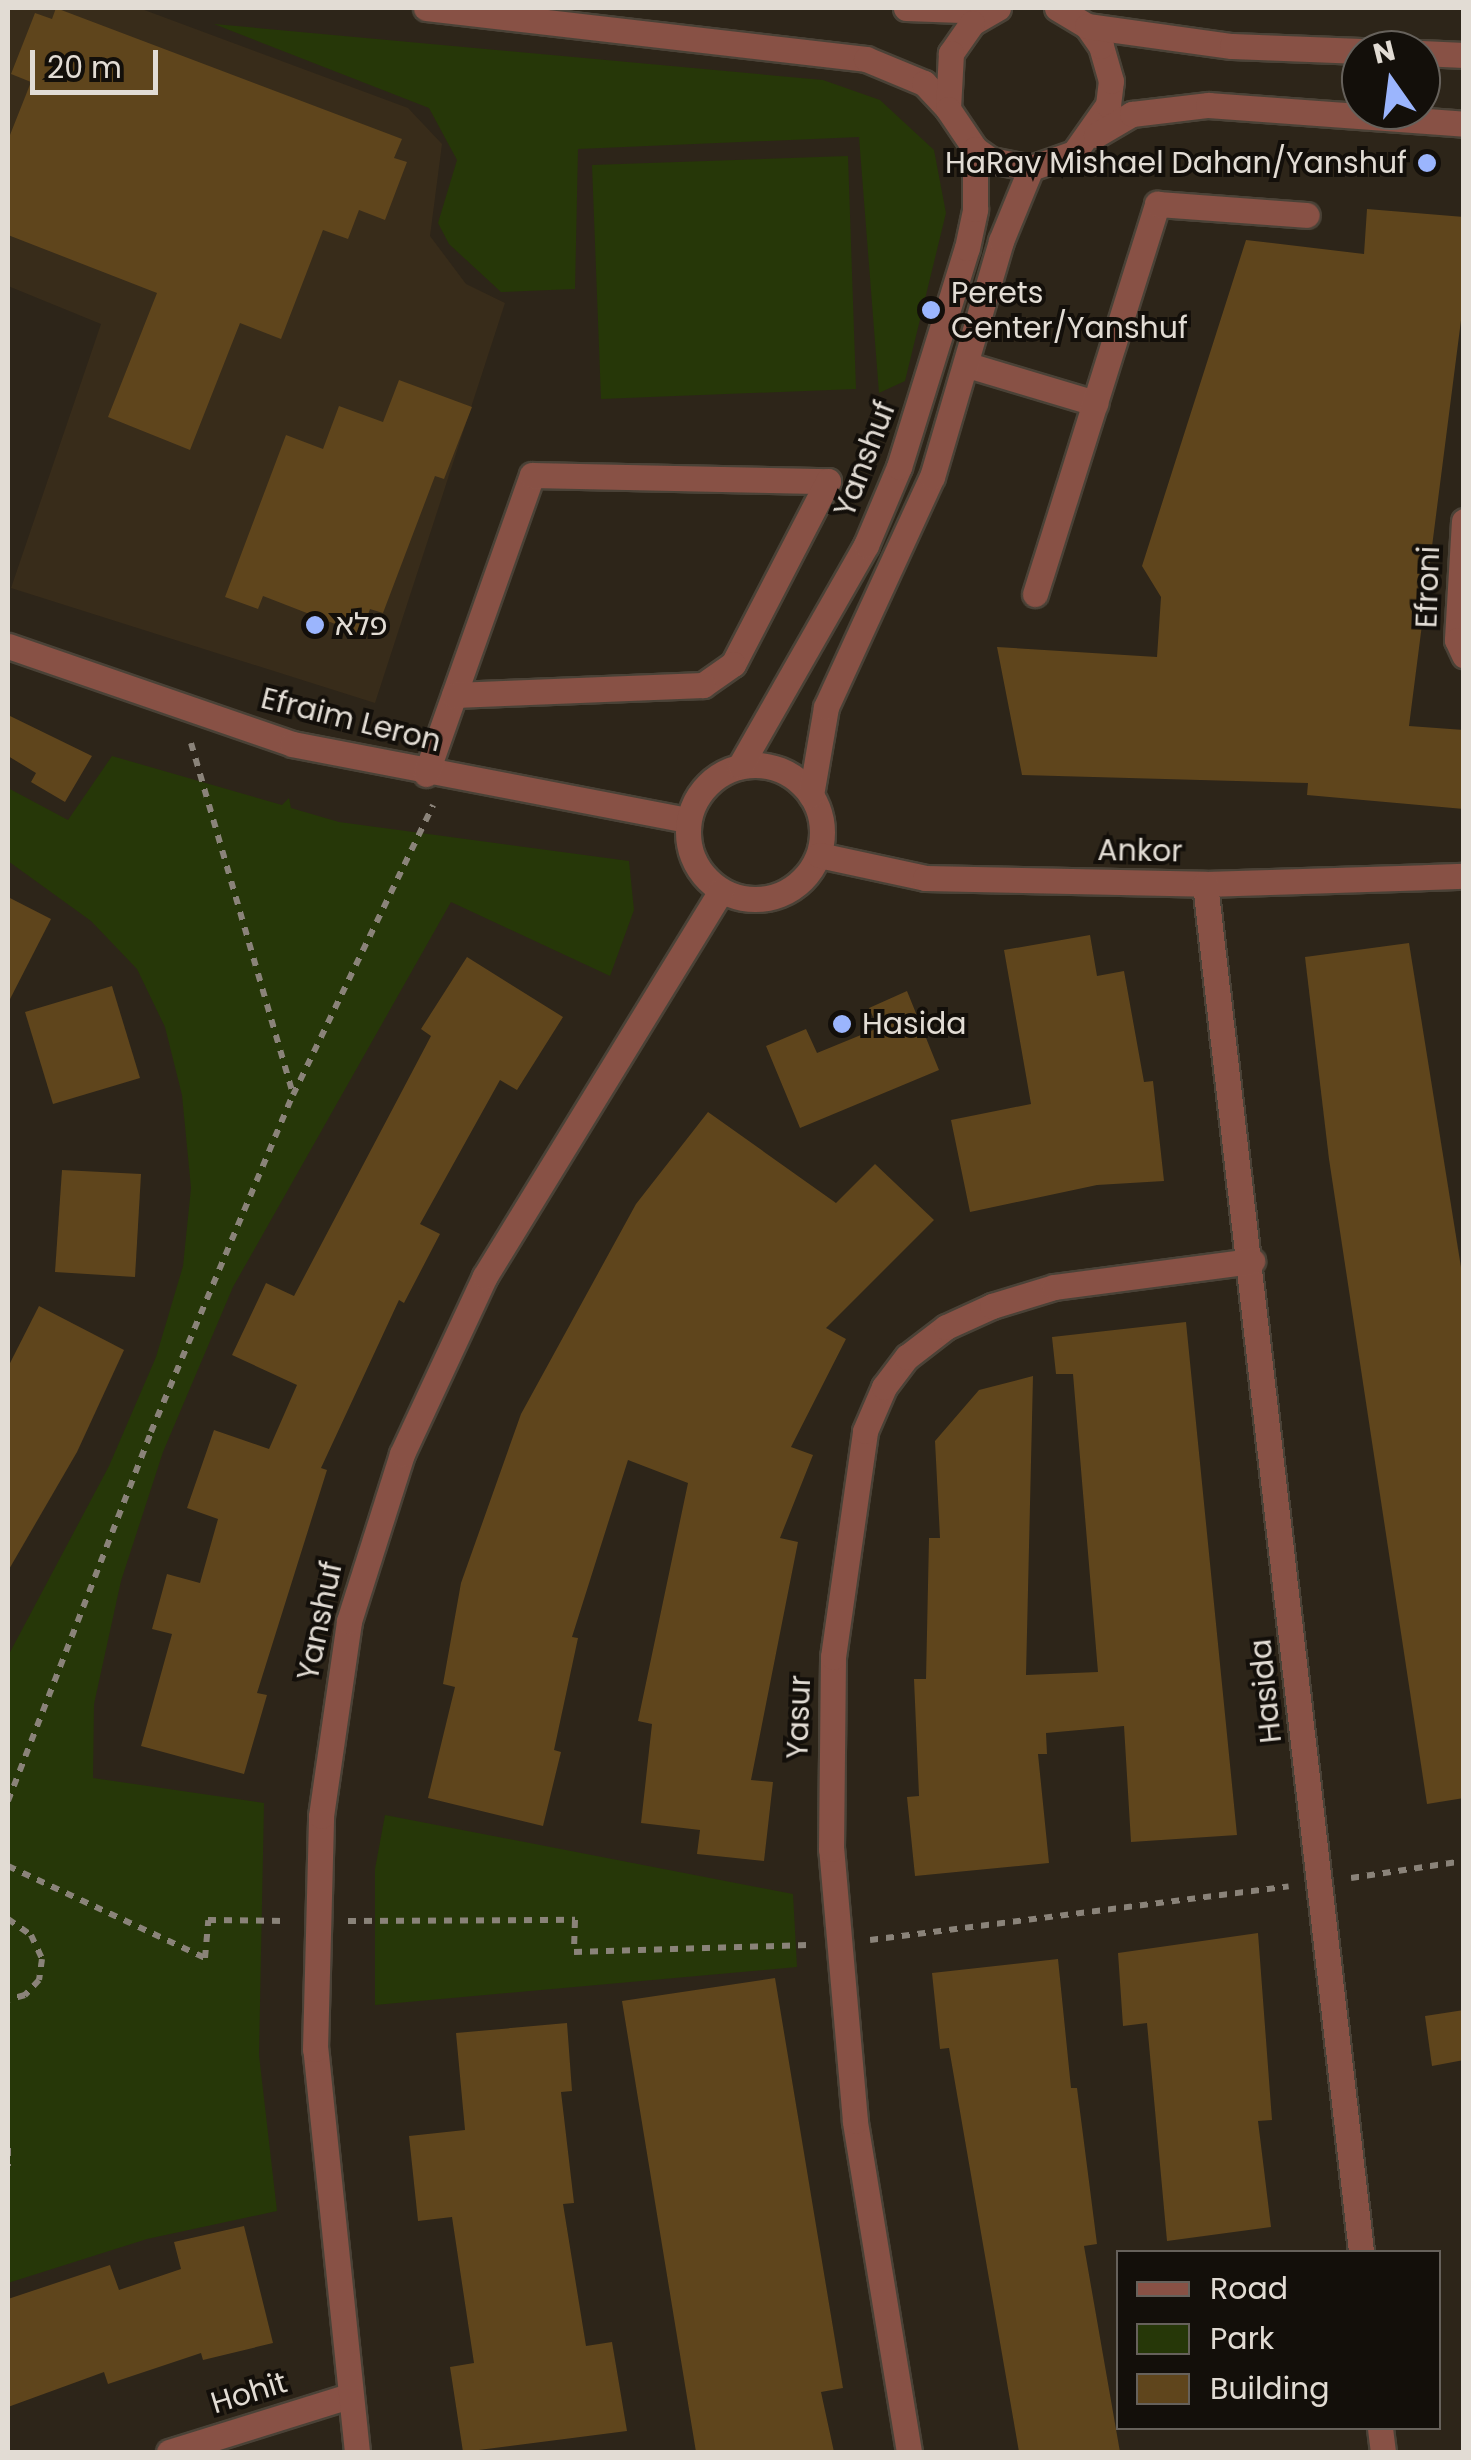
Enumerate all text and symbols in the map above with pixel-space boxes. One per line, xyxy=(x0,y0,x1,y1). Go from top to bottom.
scale bar xyxy=(35,30,162,92)
north arrow xyxy=(1341,30,1441,130)
text: N xyxy=(1369,31,1399,74)
text: 20 m xyxy=(47,46,122,89)
place label: HaRav Mishael Dahan/Yanshuf xyxy=(945,145,1407,181)
marker: HaRav Mishael Dahan/Yanshuf xyxy=(1416,152,1438,174)
place label: Perets Center/Yanshuf xyxy=(951,275,1188,346)
marker: Perets Center/Yanshuf xyxy=(920,299,942,321)
street label: Yanshuf xyxy=(827,396,903,522)
street label: Efroni xyxy=(1409,545,1447,629)
place label: פלא xyxy=(335,607,387,643)
marker: פלא xyxy=(304,614,326,636)
street label: Efraim Leron xyxy=(257,680,445,760)
street label: Ankor xyxy=(1097,832,1183,870)
place label: Hasida xyxy=(862,1006,967,1042)
marker: Hasida xyxy=(831,1013,853,1035)
street label: Yanshuf xyxy=(290,1558,350,1684)
street label: Hasida xyxy=(1243,1637,1289,1745)
street label: Yasur xyxy=(780,1674,818,1760)
legend xyxy=(1116,2250,1441,2430)
text: Road xyxy=(1210,2267,1288,2310)
text: Park xyxy=(1210,2317,1274,2360)
street label: Hohit xyxy=(207,2364,291,2422)
text: Building xyxy=(1210,2367,1330,2410)

